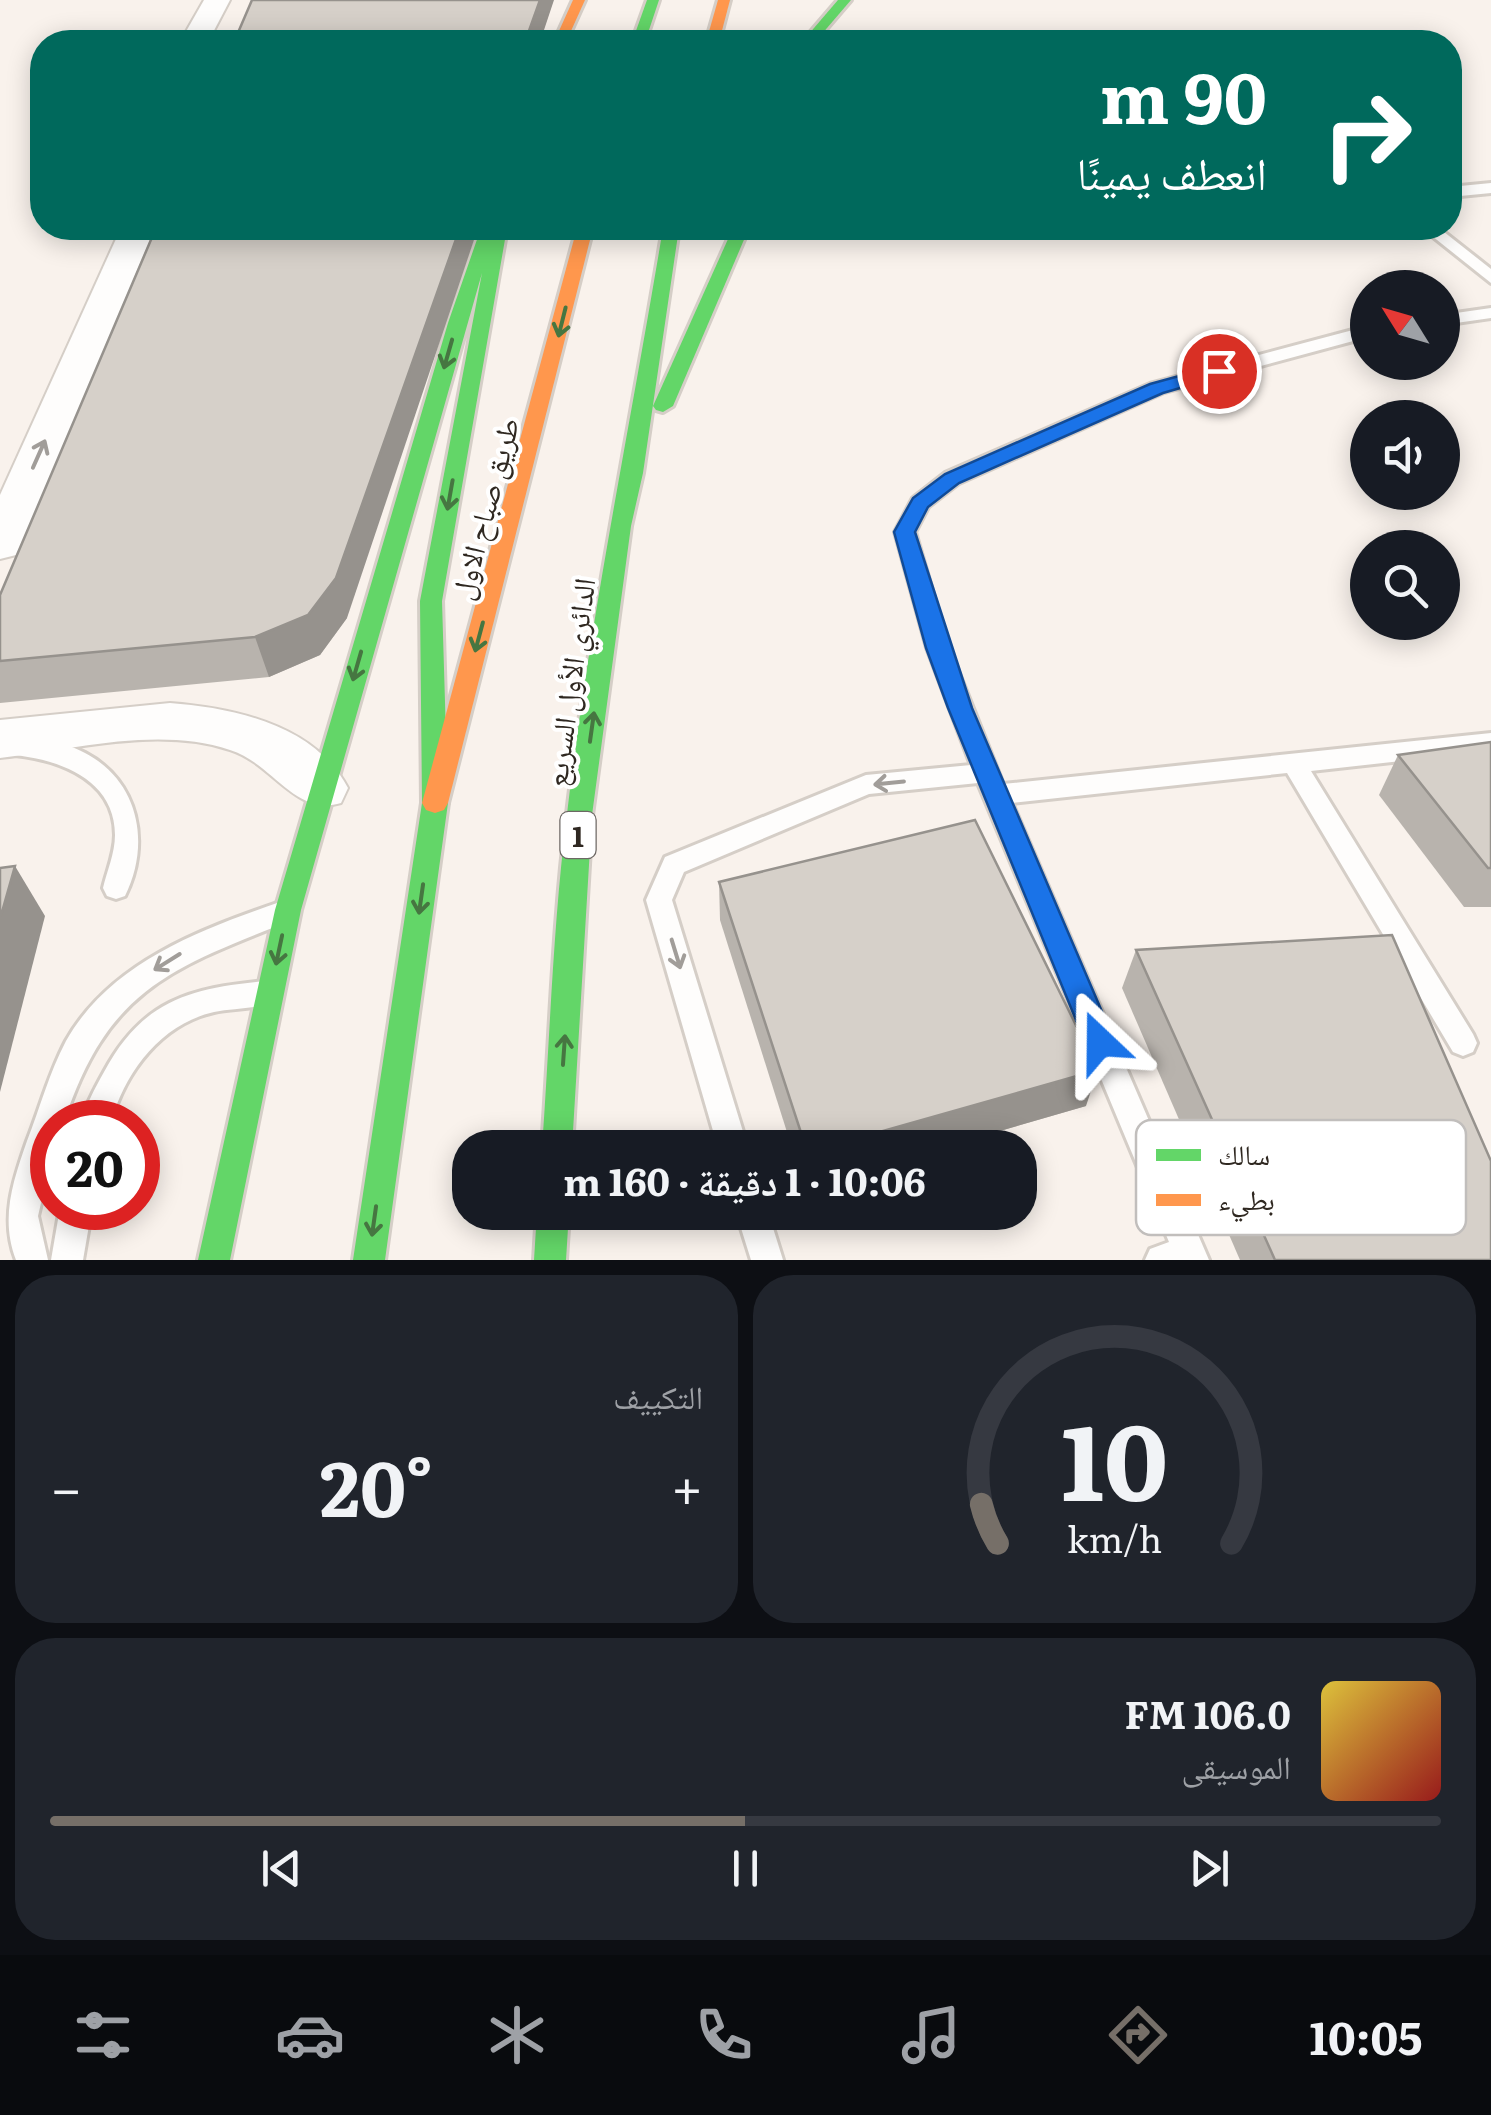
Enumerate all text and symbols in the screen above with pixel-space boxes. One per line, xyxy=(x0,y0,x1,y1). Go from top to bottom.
text: 90 m xyxy=(1100,42,1267,146)
icon: right xyxy=(1302,70,1432,200)
text: انعطف يمينًا xyxy=(1076,137,1267,204)
north arrow xyxy=(1350,270,1460,380)
map controls xyxy=(1350,270,1460,640)
one-way arrow xyxy=(551,306,570,337)
pin xyxy=(1177,329,1262,414)
one-way arrow xyxy=(438,337,456,369)
icon: arrive xyxy=(1192,344,1247,399)
button: sound xyxy=(1350,400,1460,510)
street label: طريق صباح الاول xyxy=(438,412,528,604)
one-way arrow xyxy=(31,439,49,470)
one-way arrow xyxy=(440,479,459,511)
button: search xyxy=(1350,530,1460,640)
street label: الدائري الأول السريع xyxy=(532,575,609,790)
one-way arrow xyxy=(469,620,488,652)
one-way arrow xyxy=(347,649,365,681)
one-way arrow xyxy=(583,711,601,743)
one-way arrow xyxy=(873,773,905,792)
road number: 1 xyxy=(560,812,596,858)
one-way arrow xyxy=(411,883,429,915)
one-way arrow xyxy=(269,933,288,965)
one-way arrow xyxy=(668,938,686,969)
one-way arrow xyxy=(153,952,181,972)
position arrow xyxy=(1048,990,1152,1094)
one-way arrow xyxy=(555,1035,574,1067)
speed limit sign: 20 xyxy=(30,1100,160,1230)
legend xyxy=(1136,1120,1466,1235)
text: سالك xyxy=(1218,1132,1270,1174)
text: 10:06 · 1 دقيقة · 160 m xyxy=(563,1151,926,1208)
text: بطيء xyxy=(1218,1177,1275,1223)
one-way arrow xyxy=(365,1204,383,1237)
text: التكييف xyxy=(613,1371,703,1419)
text: 10 xyxy=(1061,1379,1168,1533)
text: 20° xyxy=(320,1429,433,1540)
text: − xyxy=(50,1444,82,1526)
text: + xyxy=(671,1444,703,1526)
text: km/h xyxy=(1067,1511,1162,1564)
text: 106.0 FM xyxy=(1125,1684,1291,1741)
text: الموسيقى xyxy=(1181,1741,1291,1789)
icon: previous xyxy=(254,1841,309,1896)
icon: pause xyxy=(718,1841,773,1896)
icon: next xyxy=(1182,1841,1237,1896)
icon: filters xyxy=(68,2000,138,2070)
icon: car xyxy=(275,2000,345,2070)
icon: climate xyxy=(482,2000,552,2070)
icon: phone xyxy=(689,2000,759,2070)
icon: music xyxy=(896,2000,966,2070)
icon: directions xyxy=(1103,2000,1173,2070)
text: 10:05 xyxy=(1309,2002,1423,2069)

